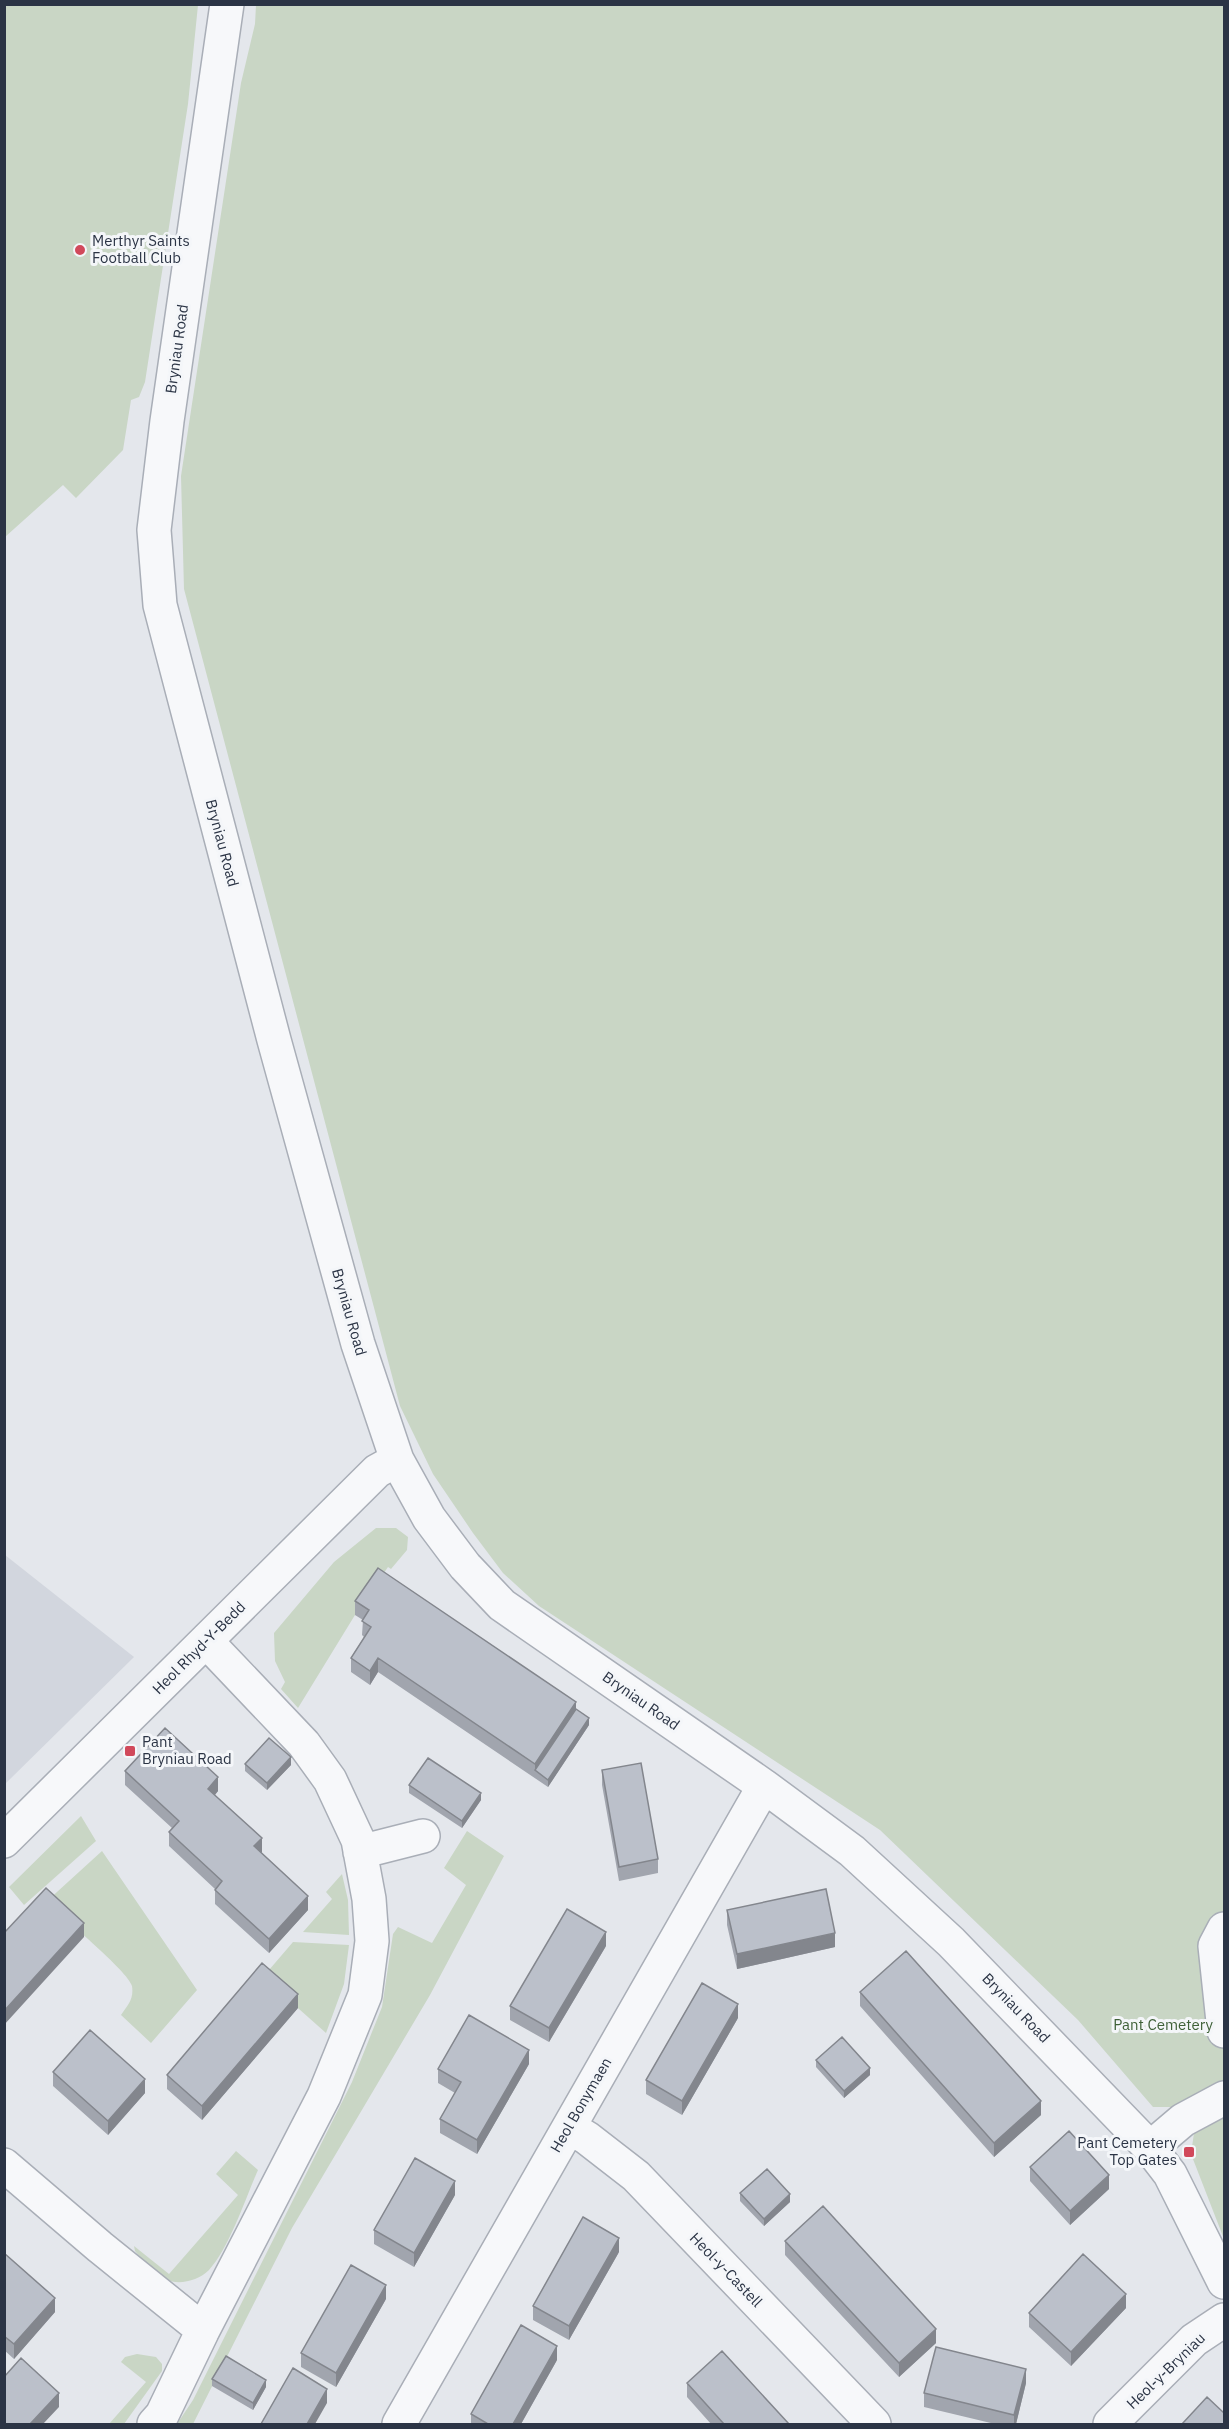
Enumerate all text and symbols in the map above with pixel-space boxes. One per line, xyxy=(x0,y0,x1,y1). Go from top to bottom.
place label: Merthyr Saints Football Club xyxy=(92,231,190,267)
marker: Merthyr Saints Football Club xyxy=(73,243,87,257)
street label: Bryniau Road xyxy=(161,303,192,395)
street label: Bryniau Road xyxy=(202,797,243,889)
street label: Bryniau Road xyxy=(328,1266,371,1358)
street label: Heol Rhyd-Y-Bedd xyxy=(148,1597,249,1698)
street label: Bryniau Road xyxy=(599,1667,684,1734)
place label: Pant Bryniau Road xyxy=(142,1732,232,1768)
marker: Pant Bryniau Road xyxy=(123,1744,137,1758)
street label: Bryniau Road xyxy=(978,1969,1054,2047)
park label: Pant Cemetery xyxy=(1113,2015,1213,2034)
street label: Heol Bonymaen xyxy=(546,2054,615,2156)
place label: Pant Cemetery Top Gates xyxy=(1077,2133,1178,2169)
marker: Pant Cemetery Top Gates xyxy=(1182,2145,1196,2159)
street label: Heol-y-Castell xyxy=(686,2228,767,2311)
street label: Heol-y-Bryniau xyxy=(1122,2328,1209,2413)

